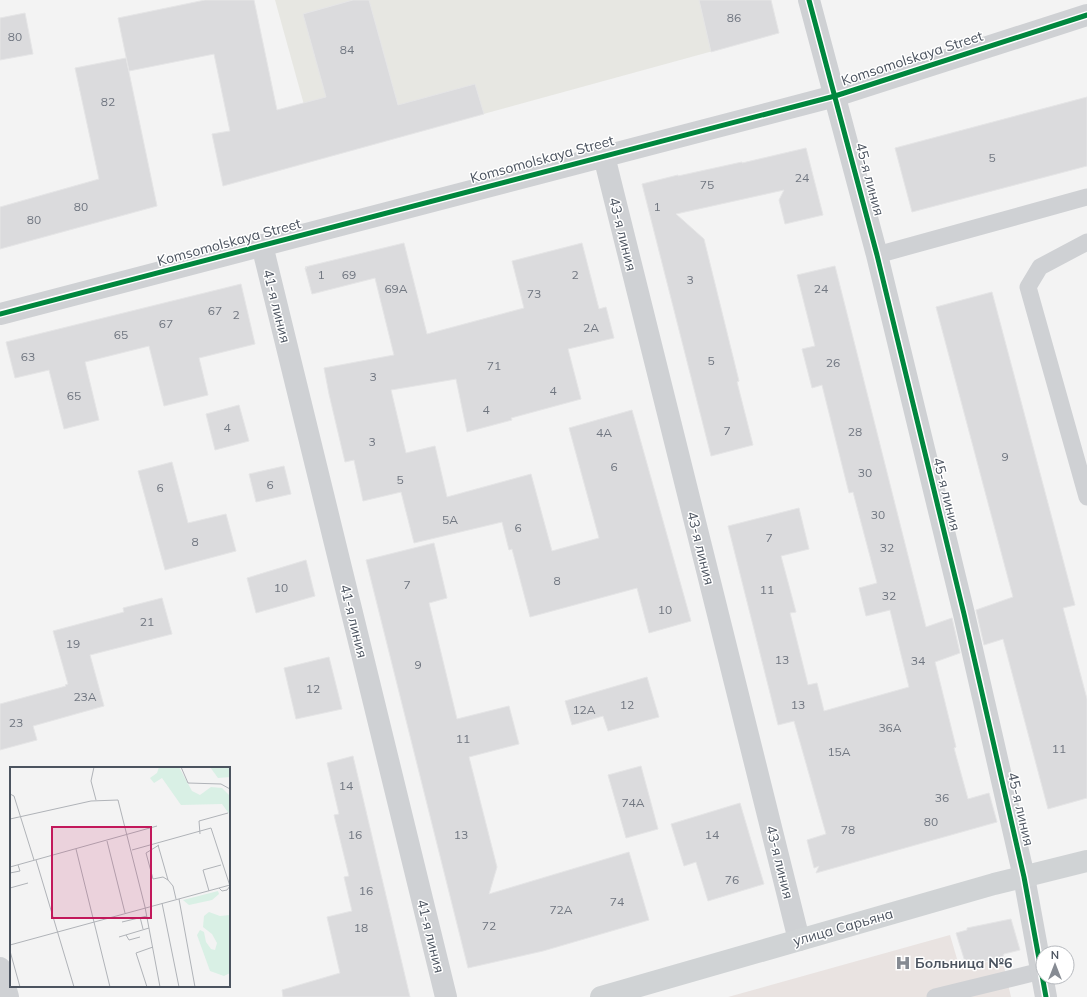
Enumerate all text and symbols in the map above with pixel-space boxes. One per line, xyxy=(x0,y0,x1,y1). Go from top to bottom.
house number: 86 xyxy=(727,10,741,25)
street label: Komsomolskaya Street xyxy=(839,27,985,89)
house number: 80 xyxy=(8,29,22,44)
house number: 84 xyxy=(340,42,354,57)
house number: 82 xyxy=(101,94,115,109)
street label: Komsomolskaya Street xyxy=(468,131,616,187)
street label: 45-я линия xyxy=(852,140,888,218)
house number: 5 xyxy=(988,150,996,165)
house number: 24 xyxy=(795,170,809,185)
house number: 75 xyxy=(700,177,714,192)
street label: 43-я линия xyxy=(605,195,641,273)
house number: 80 xyxy=(74,199,88,214)
house number: 1 xyxy=(653,199,661,214)
house number: 80 xyxy=(27,212,41,227)
street label: Komsomolskaya Street xyxy=(155,214,303,270)
street label: 41-я линия xyxy=(259,267,295,345)
house number: 1 xyxy=(317,267,325,282)
house number: 69 xyxy=(342,267,356,282)
house number: 2 xyxy=(571,267,579,282)
house number: 3 xyxy=(686,272,694,287)
house number: 69А xyxy=(384,281,408,296)
house number: 24 xyxy=(814,281,828,296)
house number: 73 xyxy=(527,286,541,301)
house number: 67 xyxy=(208,303,222,318)
house number: 2 xyxy=(232,307,240,322)
house number: 67 xyxy=(159,316,173,331)
house number: 2А xyxy=(583,320,599,335)
house number: 65 xyxy=(114,327,128,342)
house number: 63 xyxy=(21,349,35,364)
house number: 5 xyxy=(707,353,715,368)
house number: 26 xyxy=(826,355,840,370)
house number: 71 xyxy=(487,358,501,373)
house number: 3 xyxy=(369,369,377,384)
house number: 4 xyxy=(549,383,557,398)
house number: 65 xyxy=(67,388,81,403)
house number: 4 xyxy=(482,402,490,417)
house number: 4 xyxy=(223,420,231,435)
house number: 7 xyxy=(723,423,731,438)
house number: 28 xyxy=(848,424,862,439)
house number: 4А xyxy=(596,425,612,440)
house number: 3 xyxy=(368,434,376,449)
house number: 9 xyxy=(1001,449,1009,464)
street label: 45-я линия xyxy=(929,455,965,533)
house number: 6 xyxy=(610,459,618,474)
house number: 30 xyxy=(858,465,872,480)
house number: 5 xyxy=(396,472,404,487)
house number: 6 xyxy=(266,477,274,492)
house number: 6 xyxy=(156,480,164,495)
house number: 30 xyxy=(871,507,885,522)
street label: 43-я линия xyxy=(683,509,719,587)
house number: 5А xyxy=(442,512,458,527)
house number: 6 xyxy=(514,520,522,535)
house number: 7 xyxy=(765,530,773,545)
house number: 8 xyxy=(191,534,199,549)
house number: 32 xyxy=(880,540,894,555)
house number: 8 xyxy=(553,573,561,588)
house number: 7 xyxy=(403,577,411,592)
house number: 10 xyxy=(274,580,288,595)
street label: 41-я линия xyxy=(336,582,372,660)
house number: 11 xyxy=(760,582,774,597)
house number: 32 xyxy=(882,588,896,603)
house number: 10 xyxy=(658,602,672,617)
house number: 21 xyxy=(140,614,154,629)
house number: 19 xyxy=(66,636,80,651)
house number: 13 xyxy=(775,652,789,667)
house number: 34 xyxy=(911,653,925,668)
house number: 9 xyxy=(414,657,422,672)
house number: 12 xyxy=(306,681,320,696)
house number: 23А xyxy=(73,689,97,704)
house number: 12 xyxy=(620,697,634,712)
house number: 13 xyxy=(791,697,805,712)
house number: 12А xyxy=(572,702,596,717)
house number: 23 xyxy=(9,715,23,730)
house number: 36А xyxy=(878,720,902,735)
house number: 11 xyxy=(456,731,470,746)
house number: 11 xyxy=(1052,741,1066,756)
house number: 15А xyxy=(827,744,851,759)
inset map xyxy=(10,767,230,987)
street label: 45-я линия xyxy=(1004,770,1038,848)
house number: 14 xyxy=(339,778,353,793)
house number: 36 xyxy=(935,790,949,805)
house number: 74А xyxy=(621,795,645,810)
house number: 80 xyxy=(924,814,938,829)
house number: 78 xyxy=(841,822,855,837)
street label: 43-я линия xyxy=(762,823,798,901)
house number: 16 xyxy=(348,827,362,842)
house number: 13 xyxy=(454,827,468,842)
house number: 14 xyxy=(705,827,719,842)
house number: 76 xyxy=(725,872,739,887)
house number: 16 xyxy=(359,883,373,898)
house number: 74 xyxy=(610,894,624,909)
street label: 41-я линия xyxy=(413,897,449,975)
house number: 72А xyxy=(549,902,573,917)
street label: улица Сарьяна xyxy=(791,904,895,950)
house number: 72 xyxy=(482,918,496,933)
house number: 18 xyxy=(354,920,368,935)
north arrow xyxy=(1035,945,1075,985)
text: N xyxy=(1051,948,1059,962)
hospital icon: Больница №6 xyxy=(894,954,912,972)
place label: Больница №6 xyxy=(915,954,1012,972)

